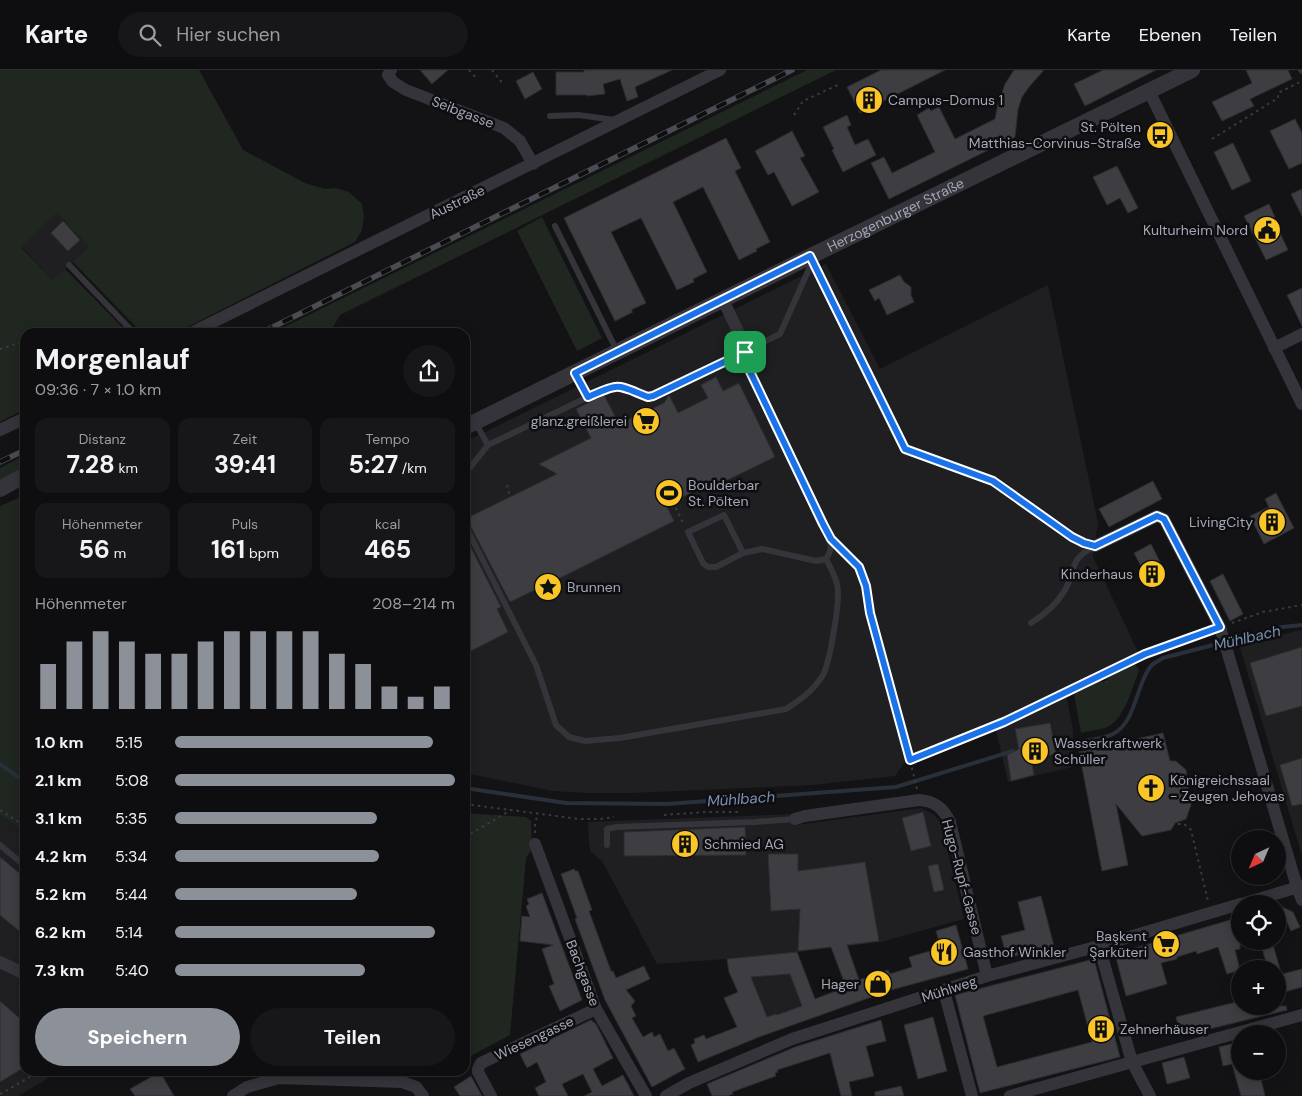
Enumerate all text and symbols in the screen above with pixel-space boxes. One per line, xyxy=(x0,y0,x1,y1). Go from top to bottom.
search box xyxy=(118,12,468,57)
text: Karte xyxy=(25,19,88,50)
icon: search xyxy=(136,21,164,49)
text: Hier suchen xyxy=(176,22,281,47)
text: Karte xyxy=(1067,23,1111,47)
text: Ebenen xyxy=(1139,23,1201,47)
text: Teilen xyxy=(1229,23,1277,47)
building icon: Campus-Domus 1 xyxy=(854,85,884,115)
place label: Campus-Domus 1 xyxy=(888,91,1003,109)
street label: Seibgasse xyxy=(429,92,497,132)
place label: St. Pölten Matthias-Corvinus-Straße xyxy=(969,118,1141,152)
bus stop icon: St. Pölten Matthias-Corvinus-Straße xyxy=(1145,120,1175,150)
street label: Herzogenburger Straße xyxy=(824,174,967,256)
street label: Austraße xyxy=(426,181,488,223)
public building icon: Kulturheim Nord xyxy=(1252,215,1282,245)
place label: Kulturheim Nord xyxy=(1143,221,1248,239)
pin xyxy=(724,331,766,373)
icon: arrive xyxy=(731,338,759,366)
text: Morgenlauf xyxy=(35,341,190,378)
button: share xyxy=(403,345,455,397)
text: 09:36 · 7 × 1.0 km xyxy=(35,379,161,400)
supermarket icon: glanz.greißlerei xyxy=(631,406,661,436)
place label: glanz.greißlerei xyxy=(531,412,627,430)
text: Distanz xyxy=(79,430,126,448)
text: Zeit xyxy=(233,430,257,448)
text: Tempo xyxy=(366,430,410,448)
text: 7.28 xyxy=(67,448,115,481)
text: 39:41 xyxy=(214,448,276,481)
text: 5:27 xyxy=(349,448,398,481)
text: km xyxy=(115,459,138,477)
text: /km xyxy=(398,459,427,477)
place label: Boulderbar St. Pölten xyxy=(688,476,759,510)
sports icon: Boulderbar St. Pölten xyxy=(654,478,684,508)
building icon: LivingCity xyxy=(1257,507,1287,537)
place label: LivingCity xyxy=(1189,513,1253,531)
text: Höhenmeter xyxy=(62,515,143,533)
text: Puls xyxy=(232,515,258,533)
text: kcal xyxy=(375,515,400,533)
text: 56 xyxy=(79,533,110,566)
text: 161 xyxy=(211,533,245,566)
text: 465 xyxy=(364,533,411,566)
text: m xyxy=(110,544,126,562)
text: bpm xyxy=(245,544,279,562)
building icon: Kinderhaus xyxy=(1137,559,1167,589)
place label: Kinderhaus xyxy=(1061,565,1133,583)
place icon: Brunnen xyxy=(533,572,563,602)
place label: Brunnen xyxy=(567,578,621,596)
text: Höhenmeter xyxy=(35,593,127,614)
text: 208–214 m xyxy=(372,593,455,614)
water label: Mühlbach xyxy=(1212,621,1283,655)
text: 1.0 km xyxy=(35,732,84,753)
text: 5:15 xyxy=(115,732,143,753)
place label: Wasserkraftwerk Schüller xyxy=(1054,734,1162,768)
building icon: Wasserkraftwerk Schüller xyxy=(1020,736,1050,766)
text: 2.1 km xyxy=(35,770,82,791)
text: 5:08 xyxy=(115,770,149,791)
place label: Königreichssaal - Zeugen Jehovas xyxy=(1170,771,1285,805)
church icon: Königreichssaal - Zeugen Jehovas xyxy=(1136,773,1166,803)
water label: Mühlbach xyxy=(706,787,776,811)
text: 3.1 km xyxy=(35,808,82,829)
text: 5:35 xyxy=(115,808,147,829)
street label: Hugo-Rupf-Gasse xyxy=(938,817,986,937)
building icon: Schmied AG xyxy=(670,829,700,859)
north arrow xyxy=(1231,830,1286,885)
map controls xyxy=(1231,830,1286,1080)
place label: Schmied AG xyxy=(704,835,784,853)
text: 4.2 km xyxy=(35,846,87,867)
text: 5:34 xyxy=(115,846,147,867)
text: 5.2 km xyxy=(35,884,86,905)
text: 5:44 xyxy=(115,884,147,905)
button: locate xyxy=(1231,895,1286,950)
text: 6.2 km xyxy=(35,922,86,943)
text: 5:14 xyxy=(115,922,143,943)
place label: Başkent Şarküteri xyxy=(1089,927,1147,961)
supermarket icon: Başkent Şarküteri xyxy=(1151,929,1181,959)
street label: Bachgasse xyxy=(562,937,604,1009)
restaurant icon: Gasthof Winkler xyxy=(929,937,959,967)
place label: Gasthof Winkler xyxy=(963,943,1067,961)
text: 7.3 km xyxy=(35,960,84,981)
text: 5:40 xyxy=(115,960,149,981)
button: + xyxy=(1231,960,1286,1015)
shop icon: Hager xyxy=(863,969,893,999)
street label: Mühlweg xyxy=(919,972,979,1006)
place label: Hager xyxy=(821,975,859,993)
button: Speichern xyxy=(35,1008,240,1066)
button: Teilen xyxy=(250,1008,455,1066)
street label: Wiesengasse xyxy=(492,1012,577,1064)
building icon: Zehnerhäuser xyxy=(1086,1014,1116,1044)
place label: Zehnerhäuser xyxy=(1120,1020,1209,1038)
button: − xyxy=(1231,1025,1286,1080)

